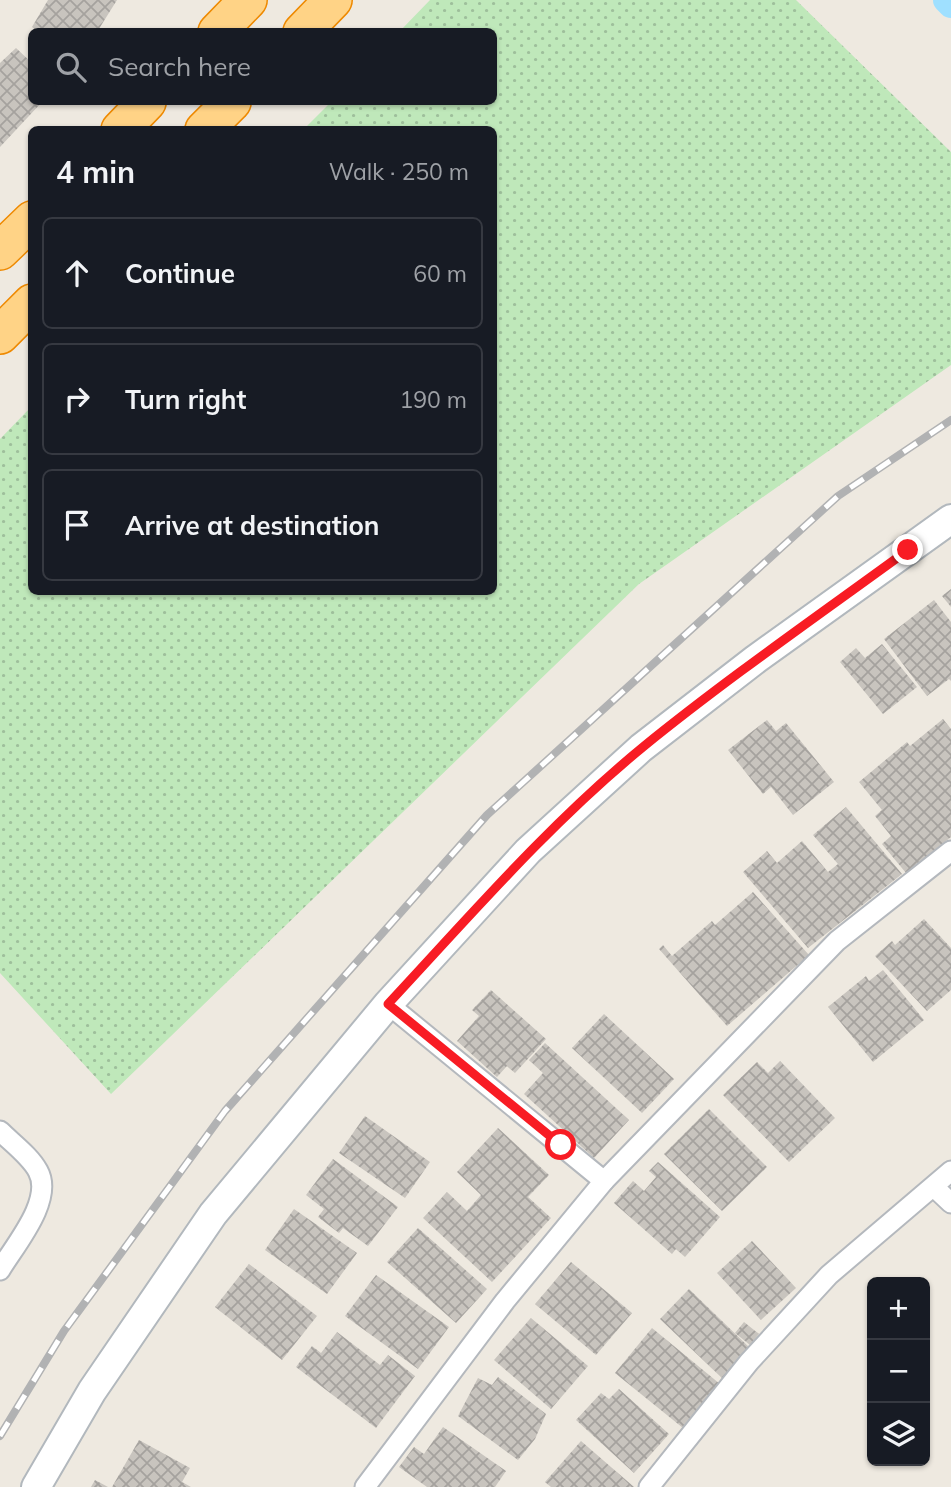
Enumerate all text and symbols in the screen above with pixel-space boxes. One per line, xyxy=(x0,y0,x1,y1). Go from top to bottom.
search box xyxy=(28,28,497,105)
icon: search xyxy=(52,48,90,86)
text: Search here xyxy=(108,50,251,83)
text: 4 min xyxy=(56,153,135,191)
text: Walk · 250 m xyxy=(329,157,469,186)
icon: ahead xyxy=(58,254,96,292)
text: Continue xyxy=(125,257,235,290)
text: 60 m xyxy=(413,259,467,288)
icon: right xyxy=(58,380,96,418)
text: Turn right xyxy=(125,383,246,416)
text: 190 m xyxy=(399,385,467,414)
icon: arrive xyxy=(58,506,96,544)
text: Arrive at destination xyxy=(125,509,380,542)
route end xyxy=(892,534,923,565)
route start xyxy=(545,1129,576,1160)
map controls xyxy=(867,1277,930,1466)
button: + xyxy=(867,1277,930,1340)
button: − xyxy=(867,1340,930,1403)
button: layers xyxy=(867,1403,930,1466)

